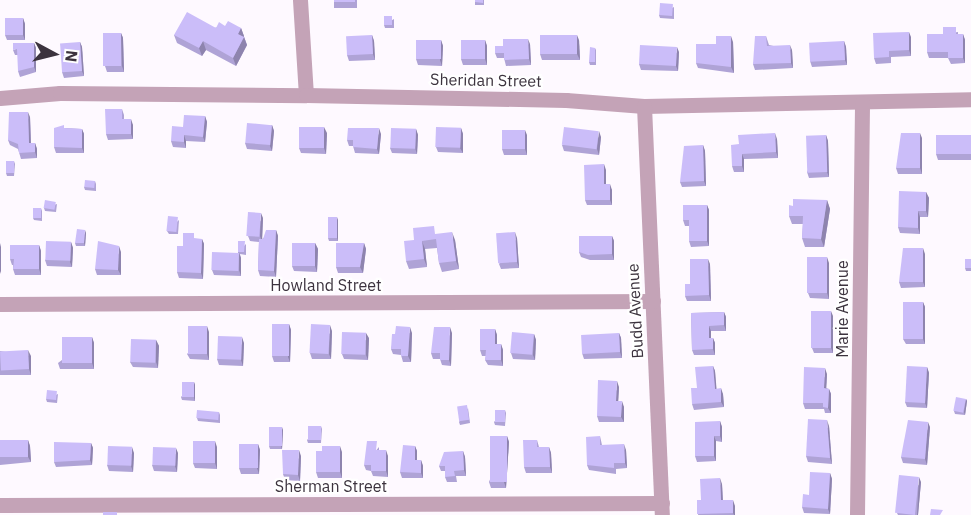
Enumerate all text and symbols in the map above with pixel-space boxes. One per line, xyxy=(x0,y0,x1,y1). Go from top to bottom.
north arrow xyxy=(24,24,84,84)
text: N xyxy=(61,49,82,63)
street label: Sheridan Street xyxy=(430,69,542,91)
street label: Marie Avenue xyxy=(832,260,852,358)
street label: Budd Avenue xyxy=(623,263,647,359)
street label: Howland Street xyxy=(270,275,382,295)
street label: Sherman Street xyxy=(275,476,387,496)

